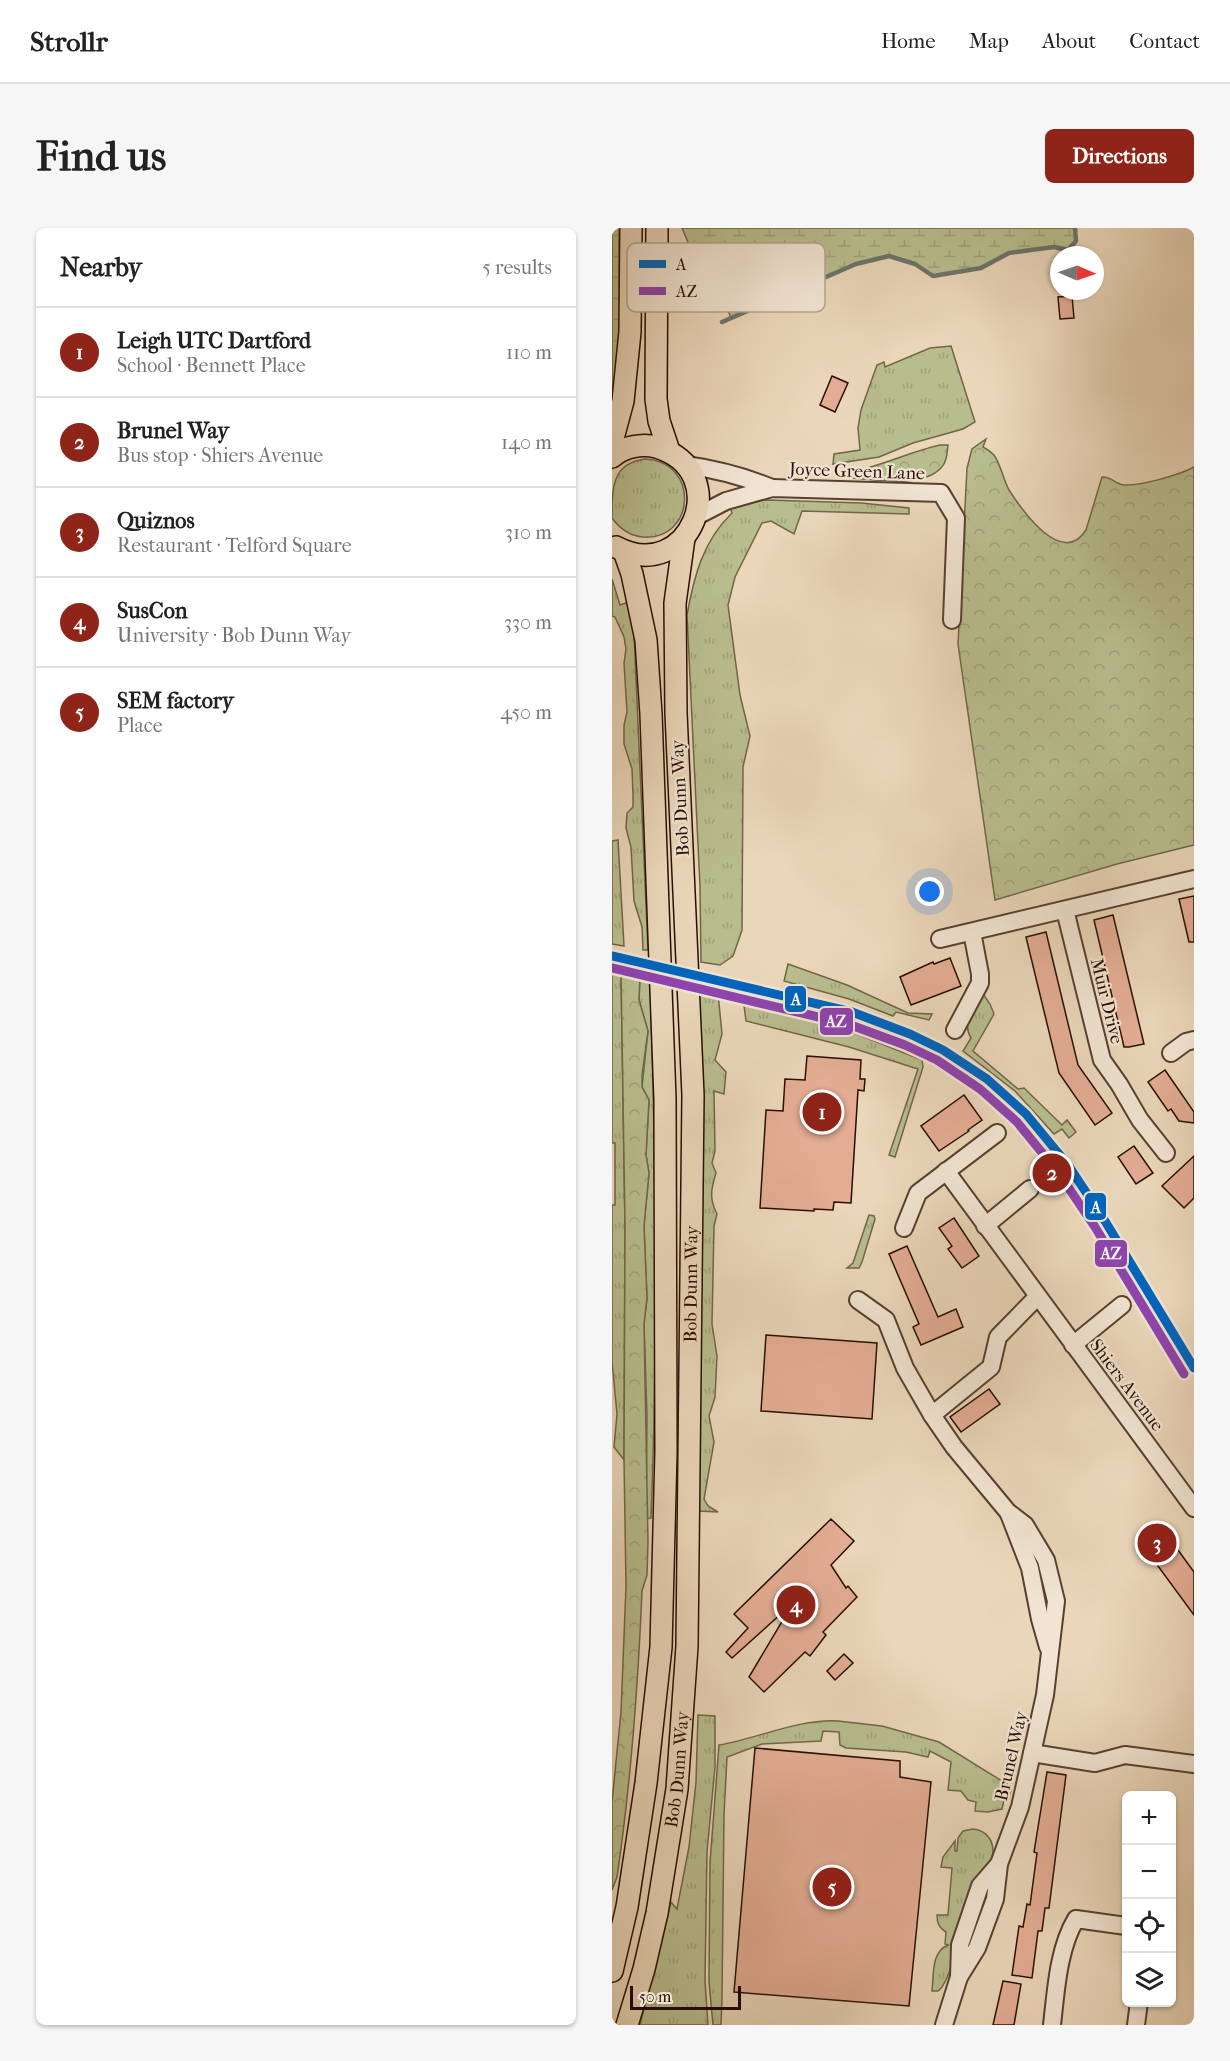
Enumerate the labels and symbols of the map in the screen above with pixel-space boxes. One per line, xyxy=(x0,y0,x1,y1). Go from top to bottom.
legend xyxy=(627,243,825,312)
north arrow xyxy=(1050,246,1104,300)
text: A xyxy=(675,255,687,274)
text: AZ xyxy=(675,282,697,301)
street label: Joyce Green Lane xyxy=(787,459,925,484)
street label: Bob Dunn Way xyxy=(667,738,694,857)
your location xyxy=(915,877,944,906)
street label: Muir Drive xyxy=(1086,956,1127,1046)
line badge: A xyxy=(784,985,807,1013)
text: A xyxy=(790,990,802,1009)
line badge: AZ xyxy=(819,1007,854,1036)
text: AZ xyxy=(824,1012,847,1031)
pin: 1 xyxy=(802,1090,842,1134)
pin: 2 xyxy=(1032,1150,1072,1196)
line badge: A xyxy=(1084,1192,1107,1221)
text: A xyxy=(1090,1198,1102,1217)
street label: Bob Dunn Way xyxy=(680,1224,703,1343)
line badge: AZ xyxy=(1094,1239,1128,1268)
text: AZ xyxy=(1099,1244,1122,1263)
street label: Shiers Avenue xyxy=(1085,1335,1168,1436)
pin: 3 xyxy=(1138,1520,1176,1566)
pin: 4 xyxy=(776,1582,816,1628)
street label: Brunel Way xyxy=(991,1708,1032,1803)
street label: Bob Dunn Way xyxy=(661,1709,694,1829)
pin: 5 xyxy=(812,1864,852,1910)
scale bar xyxy=(630,1983,741,2010)

